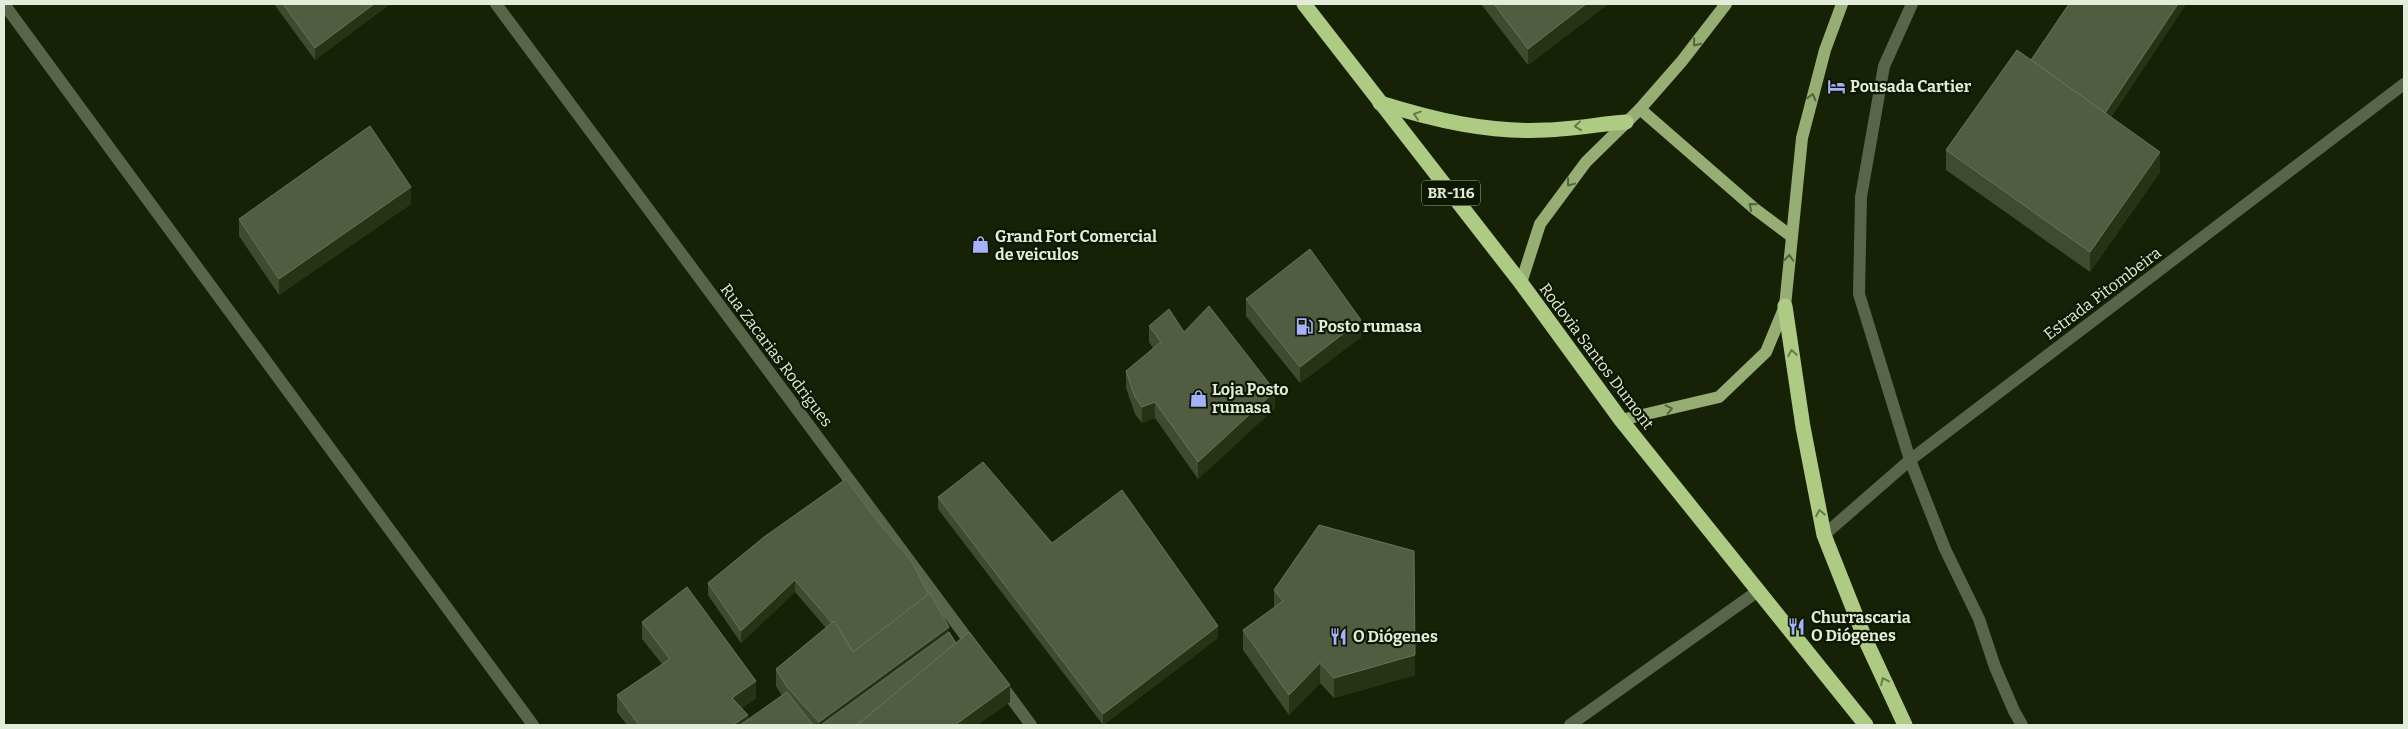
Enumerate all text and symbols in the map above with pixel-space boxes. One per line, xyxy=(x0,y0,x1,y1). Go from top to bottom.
one-way arrow xyxy=(1693,37,1702,46)
hotel icon: Pousada Cartier xyxy=(1826,76,1846,96)
place label: Pousada Cartier xyxy=(1850,77,1972,96)
one-way arrow xyxy=(1807,94,1817,102)
one-way arrow xyxy=(1413,110,1422,120)
one-way arrow xyxy=(1573,120,1581,131)
one-way arrow xyxy=(1567,177,1576,187)
road number: BR-116 xyxy=(1422,180,1480,206)
one-way arrow xyxy=(1749,203,1758,211)
place label: Grand Fort Comercial de veiculos xyxy=(995,227,1157,264)
shop icon: Grand Fort Comercial de veiculos xyxy=(971,235,991,255)
street label: Estrada Pitombeira xyxy=(2040,243,2165,344)
one-way arrow xyxy=(1783,254,1794,262)
street label: Rua Zacarias Rodrigues xyxy=(717,280,837,431)
street label: Rodovia Santos Dumont xyxy=(1535,280,1658,433)
fuel station icon: Posto rumasa xyxy=(1294,316,1314,336)
place label: Posto rumasa xyxy=(1318,317,1422,336)
one-way arrow xyxy=(1787,349,1798,357)
place label: Loja Posto rumasa xyxy=(1212,380,1289,417)
shop icon: Loja Posto rumasa xyxy=(1188,388,1208,408)
one-way arrow xyxy=(1664,404,1673,415)
one-way arrow xyxy=(1815,509,1826,518)
place label: Churrascaria O Diógenes xyxy=(1811,608,1911,645)
restaurant icon: Churrascaria O Diógenes xyxy=(1787,616,1807,636)
restaurant icon: O Diógenes xyxy=(1329,626,1349,646)
place label: O Diógenes xyxy=(1353,627,1438,646)
one-way arrow xyxy=(1880,677,1891,686)

